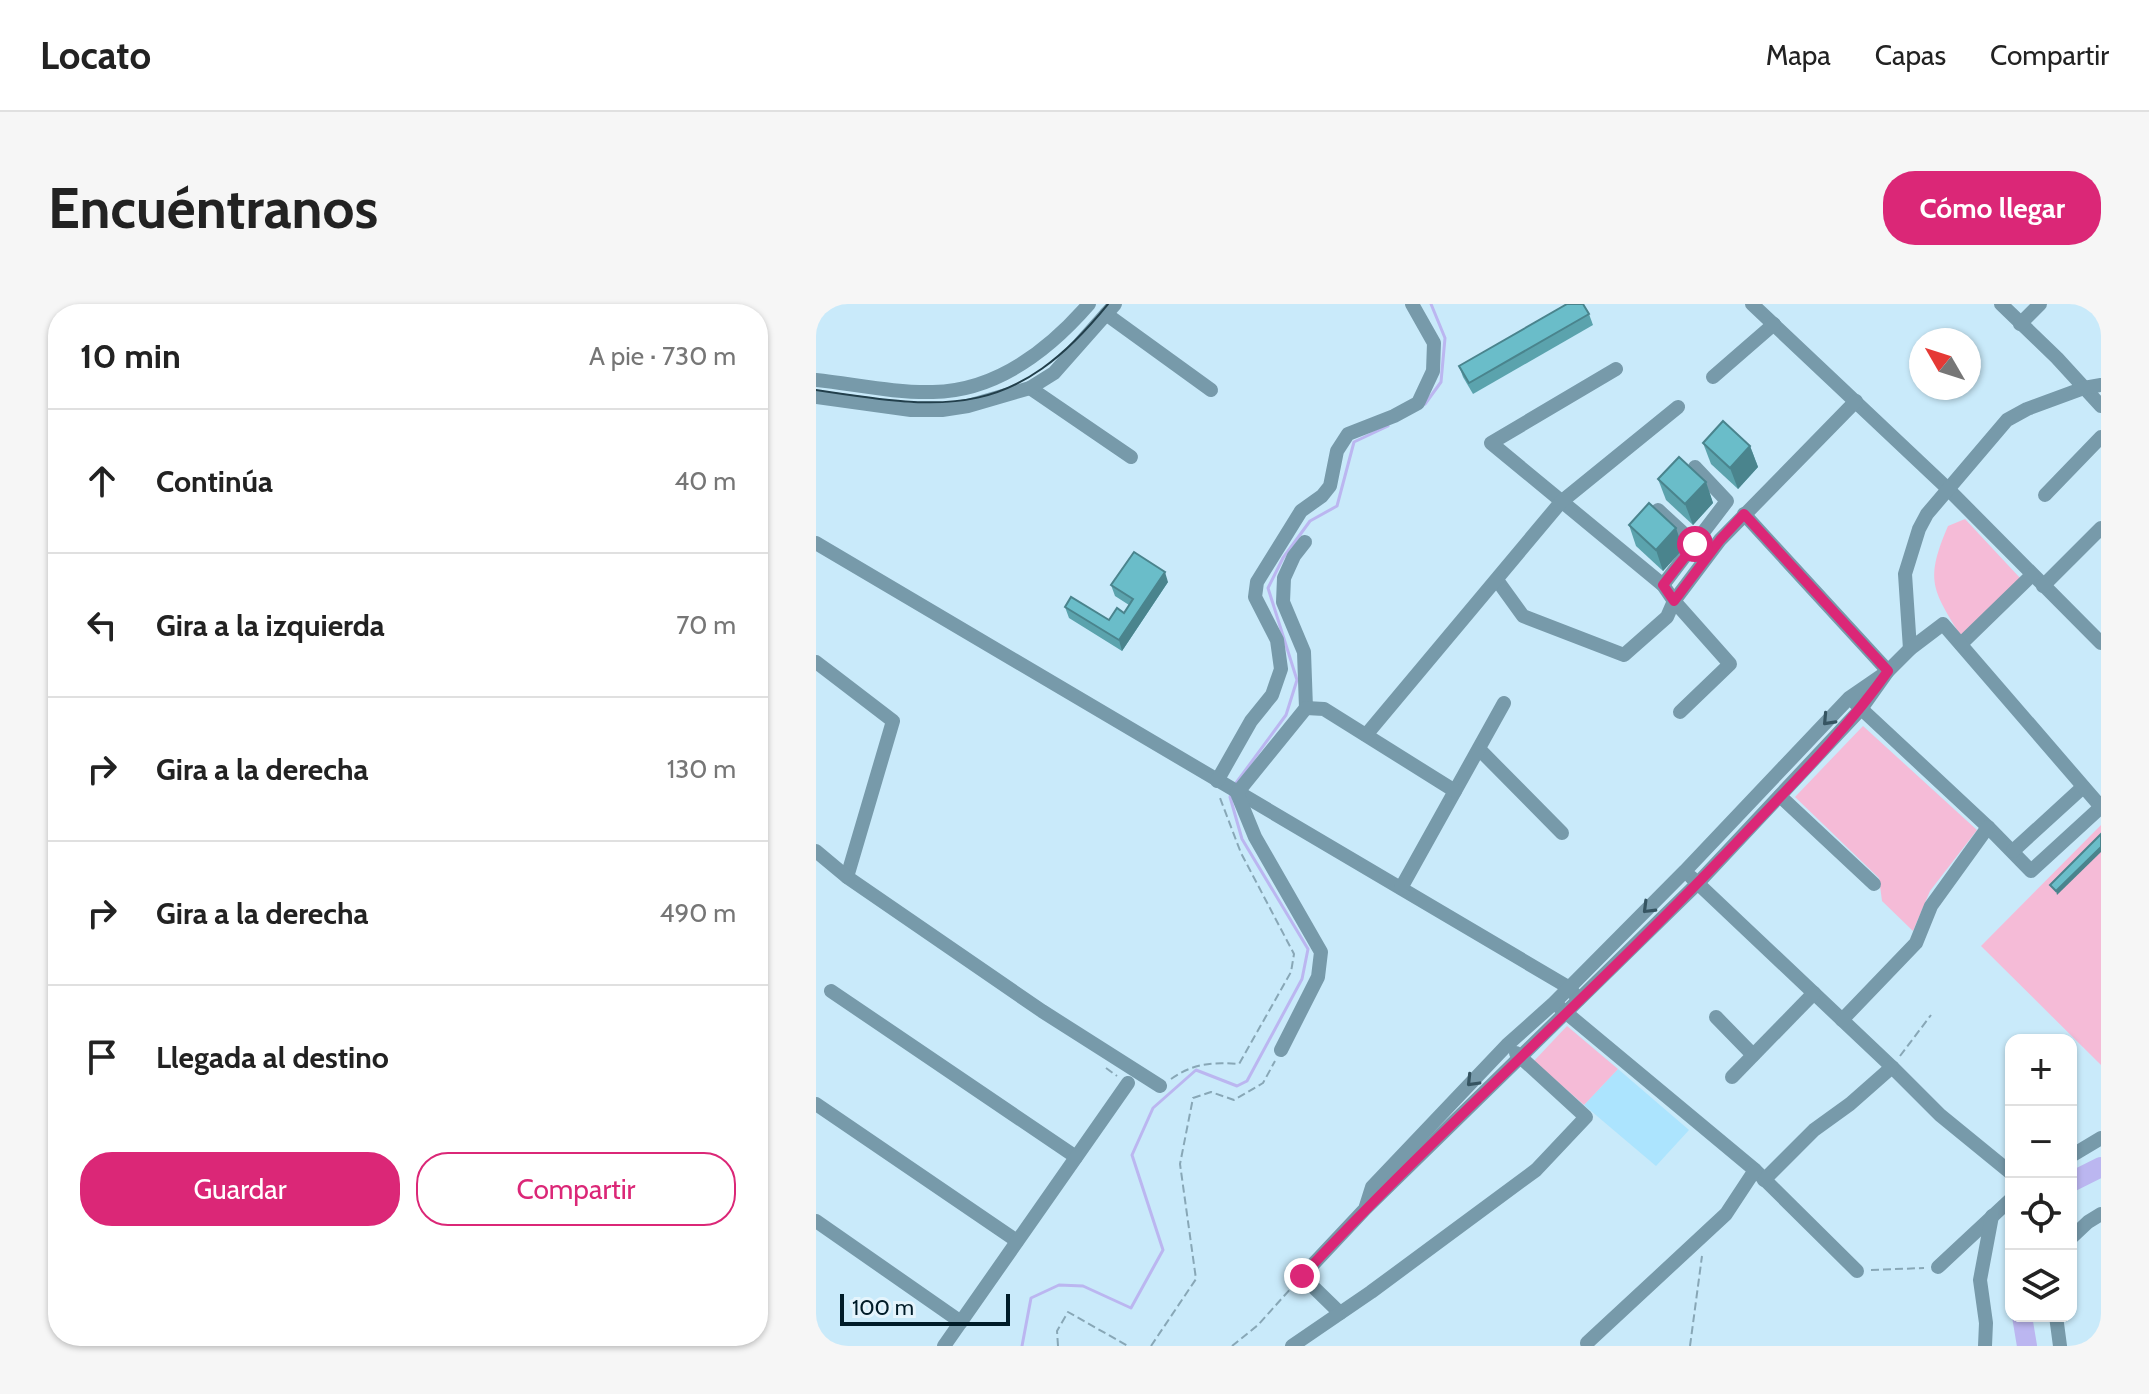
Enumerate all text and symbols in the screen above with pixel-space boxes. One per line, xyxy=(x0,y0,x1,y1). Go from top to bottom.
text: Locato xyxy=(40,32,151,79)
text: Mapa xyxy=(1766,38,1831,72)
text: Capas xyxy=(1875,38,1946,72)
text: Compartir xyxy=(1990,38,2109,72)
button: Cómo llegar xyxy=(1883,171,2101,245)
text: Encuéntranos xyxy=(48,174,378,242)
north arrow xyxy=(1909,328,1981,400)
text: 10 min xyxy=(80,335,181,377)
text: A pie · 730 m xyxy=(589,340,736,372)
icon: ahead xyxy=(80,459,124,503)
text: Continúa xyxy=(156,463,273,500)
text: 40 m xyxy=(674,465,736,497)
route start xyxy=(1677,526,1713,562)
icon: left xyxy=(80,603,124,647)
text: Gira a la izquierda xyxy=(156,607,385,644)
text: 70 m xyxy=(676,609,736,641)
one-way arrow xyxy=(1823,711,1838,725)
icon: right xyxy=(80,747,124,791)
text: Gira a la derecha xyxy=(156,751,368,788)
text: 130 m xyxy=(667,753,736,785)
icon: right xyxy=(80,891,124,935)
text: Gira a la derecha xyxy=(156,895,368,932)
text: 490 m xyxy=(659,897,736,929)
one-way arrow xyxy=(1643,898,1657,913)
map controls xyxy=(2005,1034,2077,1322)
button: + xyxy=(2005,1034,2077,1106)
icon: arrive xyxy=(80,1035,124,1079)
text: Llegada al destino xyxy=(156,1039,389,1076)
one-way arrow xyxy=(1467,1072,1482,1086)
button: − xyxy=(2005,1106,2077,1178)
button: Guardar xyxy=(80,1152,400,1226)
button: Compartir xyxy=(416,1152,736,1226)
button: locate xyxy=(2005,1178,2077,1250)
button: layers xyxy=(2005,1250,2077,1322)
route end xyxy=(1284,1258,1320,1294)
scale bar xyxy=(840,1290,1010,1326)
text: 100 m xyxy=(852,1294,914,1321)

